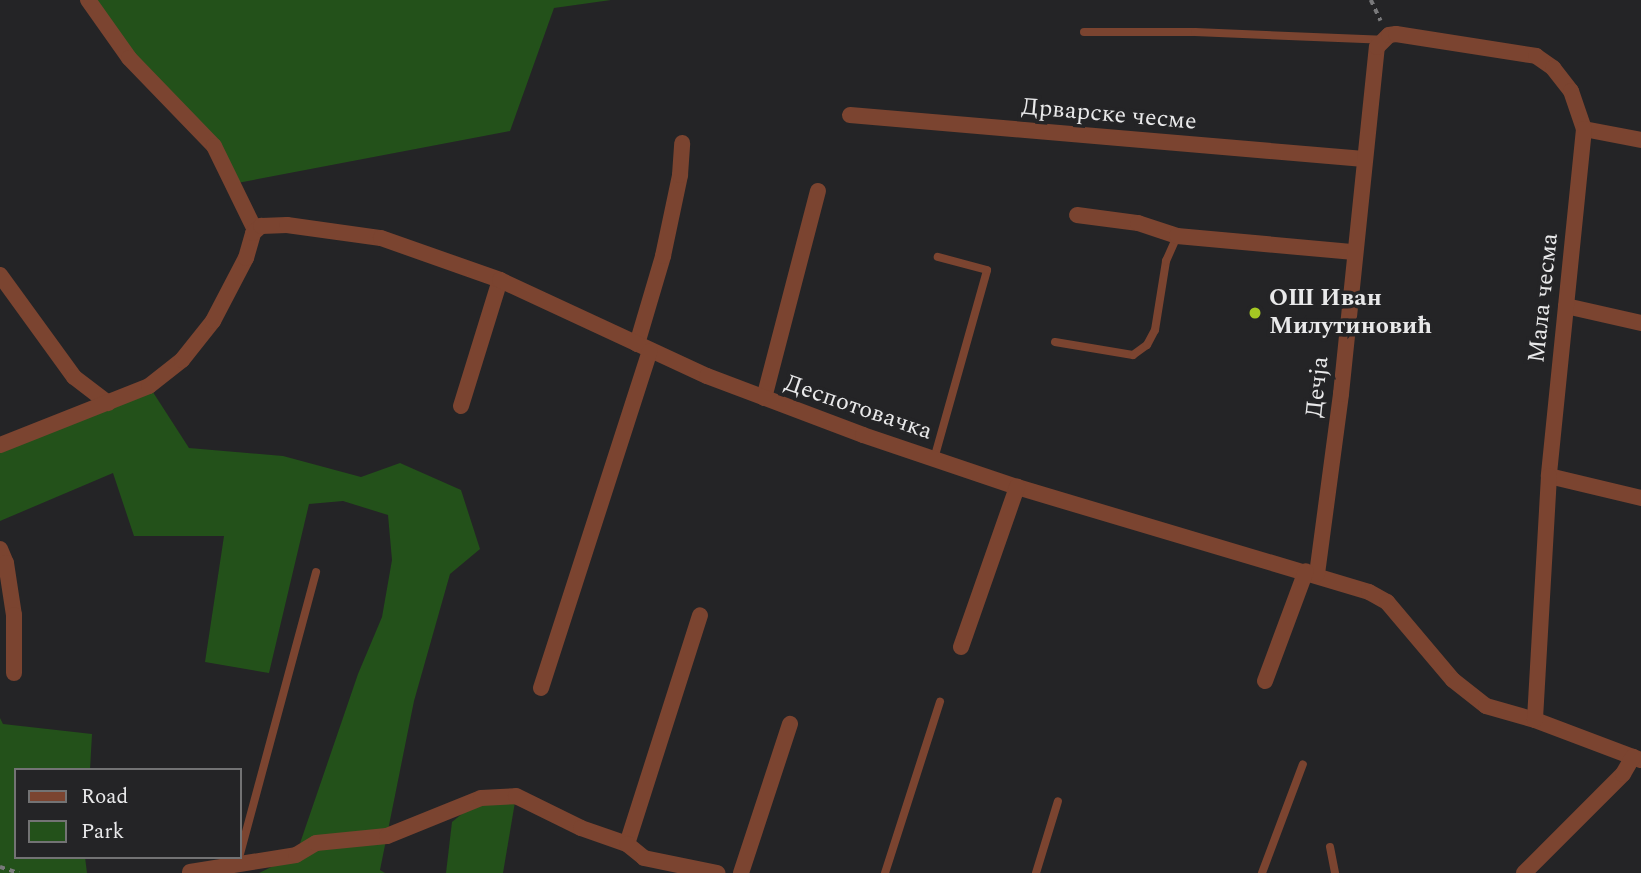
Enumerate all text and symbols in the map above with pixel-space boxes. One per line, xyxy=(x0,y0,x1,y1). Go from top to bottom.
street label: Дрварске чесме xyxy=(1020,93,1198,137)
street label: Мала чесма xyxy=(1523,232,1565,364)
place label: ОШ Иван Милутиновић xyxy=(1269,285,1432,341)
marker: ОШ Иван Милутиновић xyxy=(1247,305,1263,321)
street label: Дечја xyxy=(1300,355,1336,419)
street label: Деспотовачка xyxy=(780,369,936,447)
legend xyxy=(14,768,242,859)
text: Road xyxy=(81,781,128,813)
text: Park xyxy=(81,816,124,848)

